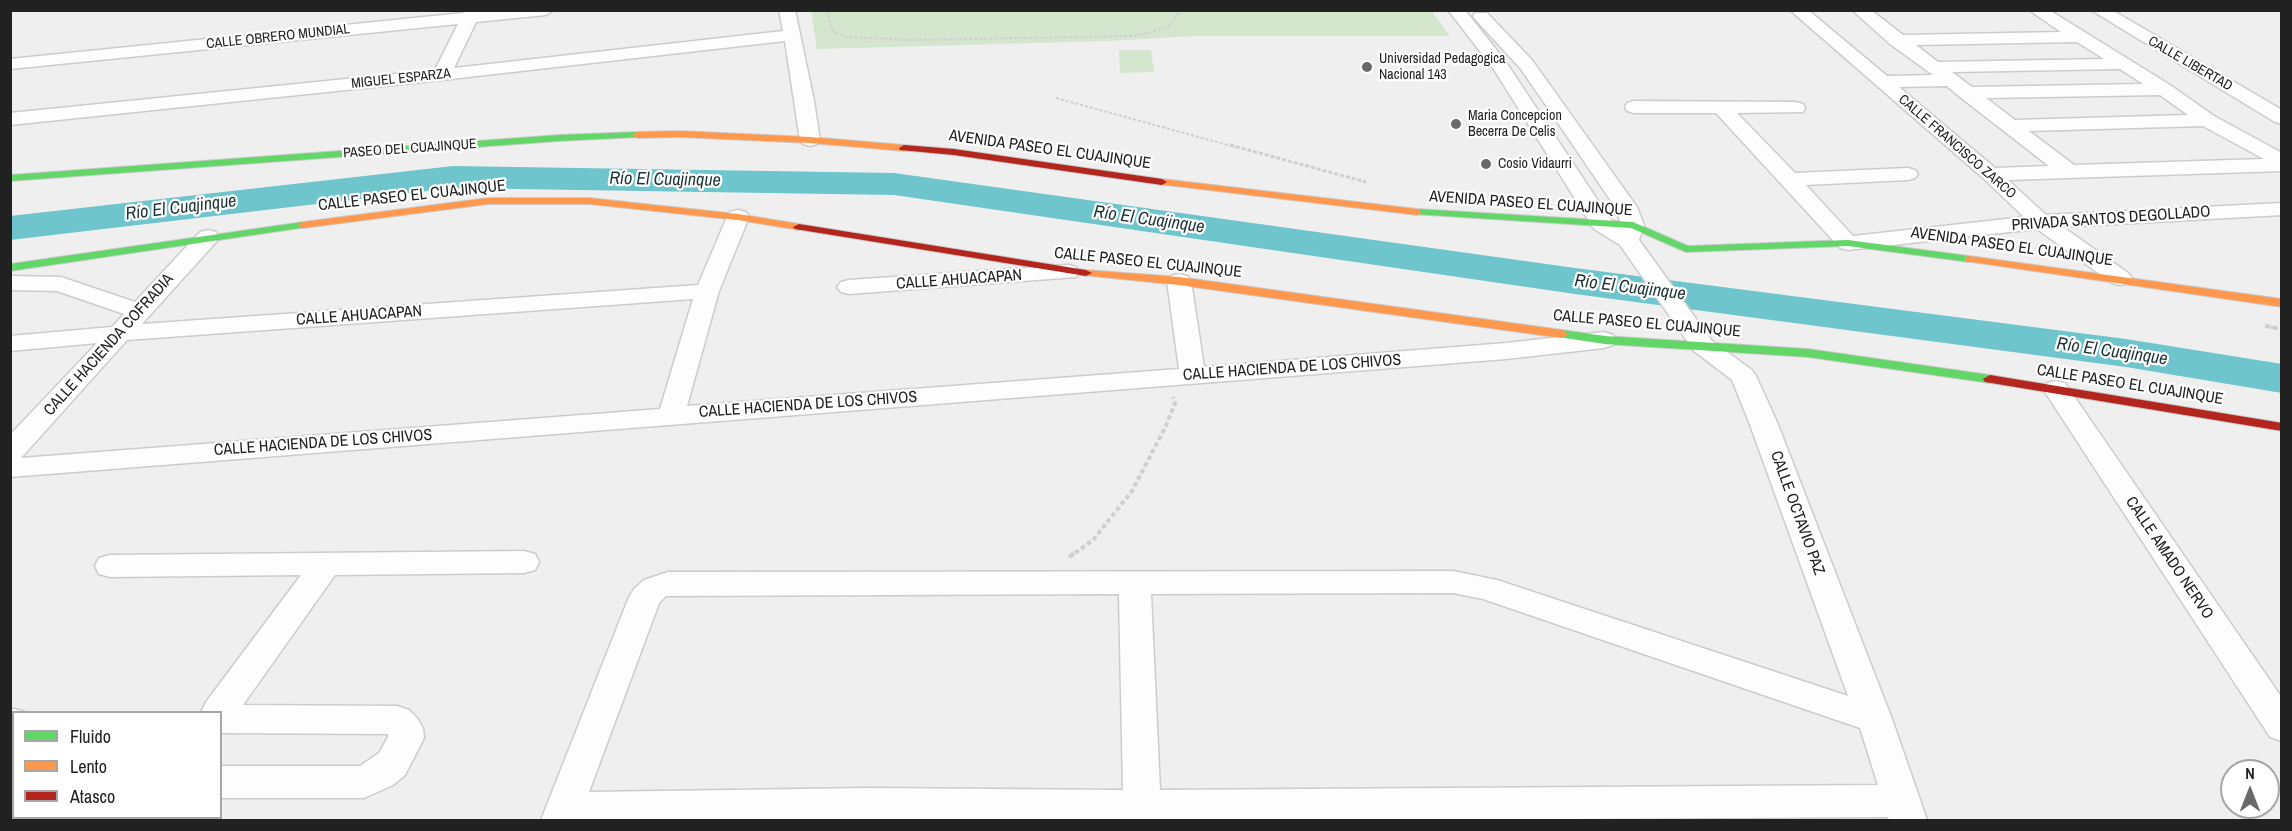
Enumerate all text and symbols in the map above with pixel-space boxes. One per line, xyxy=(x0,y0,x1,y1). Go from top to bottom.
street label: CALLE OBRERO MUNDIAL xyxy=(205,21,351,53)
street label: CALLE LIBERTAD xyxy=(2145,33,2235,95)
place label: Universidad Pedagogica Nacional 143 xyxy=(1379,51,1505,84)
marker: Universidad Pedagogica Nacional 143 xyxy=(1360,60,1374,74)
street label: MIGUEL ESPARZA xyxy=(350,65,452,93)
street label: CALLE FRANCISCO ZARCO xyxy=(1895,91,2019,203)
place label: Maria Concepcion Becerra De Celis xyxy=(1468,108,1562,140)
marker: Maria Concepcion Becerra De Celis xyxy=(1449,117,1463,131)
street label: AVENIDA PASEO EL CUAJINQUE xyxy=(948,126,1152,174)
street label: PASEO DEL CUAJINQUE xyxy=(343,136,477,162)
place label: Cosio Vidaurri xyxy=(1498,156,1572,172)
marker: Cosio Vidaurri xyxy=(1479,157,1493,171)
water label: Río El Cuajinque xyxy=(609,168,721,192)
street label: CALLE PASEO EL CUAJINQUE xyxy=(317,177,507,215)
street label: AVENIDA PASEO EL CUAJINQUE xyxy=(1429,187,1633,221)
water label: Río El Cuajinque xyxy=(124,190,238,226)
water label: Río El Cuajinque xyxy=(1092,202,1206,238)
street label: PRIVADA SANTOS DEGOLLADO xyxy=(2011,202,2211,236)
street label: AVENIDA PASEO EL CUAJINQUE xyxy=(1910,223,2114,271)
street label: CALLE PASEO EL CUAJINQUE xyxy=(1053,244,1243,282)
street label: CALLE AHUACAPAN xyxy=(896,266,1022,294)
street label: CALLE HACIENDA COFRADIA xyxy=(40,270,178,420)
water label: Río El Cuajinque xyxy=(1573,270,1687,306)
street label: CALLE AHUACAPAN xyxy=(296,302,422,330)
street label: CALLE PASEO EL CUAJINQUE xyxy=(1552,306,1742,342)
water label: Río El Cuajinque xyxy=(2055,334,2169,370)
street label: CALLE HACIENDA DE LOS CHIVOS xyxy=(1182,351,1402,385)
street label: CALLE PASEO EL CUAJINQUE xyxy=(2035,361,2225,409)
street label: CALLE HACIENDA DE LOS CHIVOS xyxy=(698,388,918,422)
street label: CALLE HACIENDA DE LOS CHIVOS xyxy=(213,426,433,460)
street label: CALLE OCTAVIO PAZ xyxy=(1766,448,1828,578)
street label: CALLE AMADO NERVO xyxy=(2121,493,2217,623)
legend xyxy=(12,711,222,819)
text: Fluido xyxy=(70,724,111,749)
text: Lento xyxy=(70,754,107,779)
north arrow xyxy=(2220,759,2280,819)
text: N xyxy=(2245,762,2255,784)
text: Atasco xyxy=(70,784,115,809)

